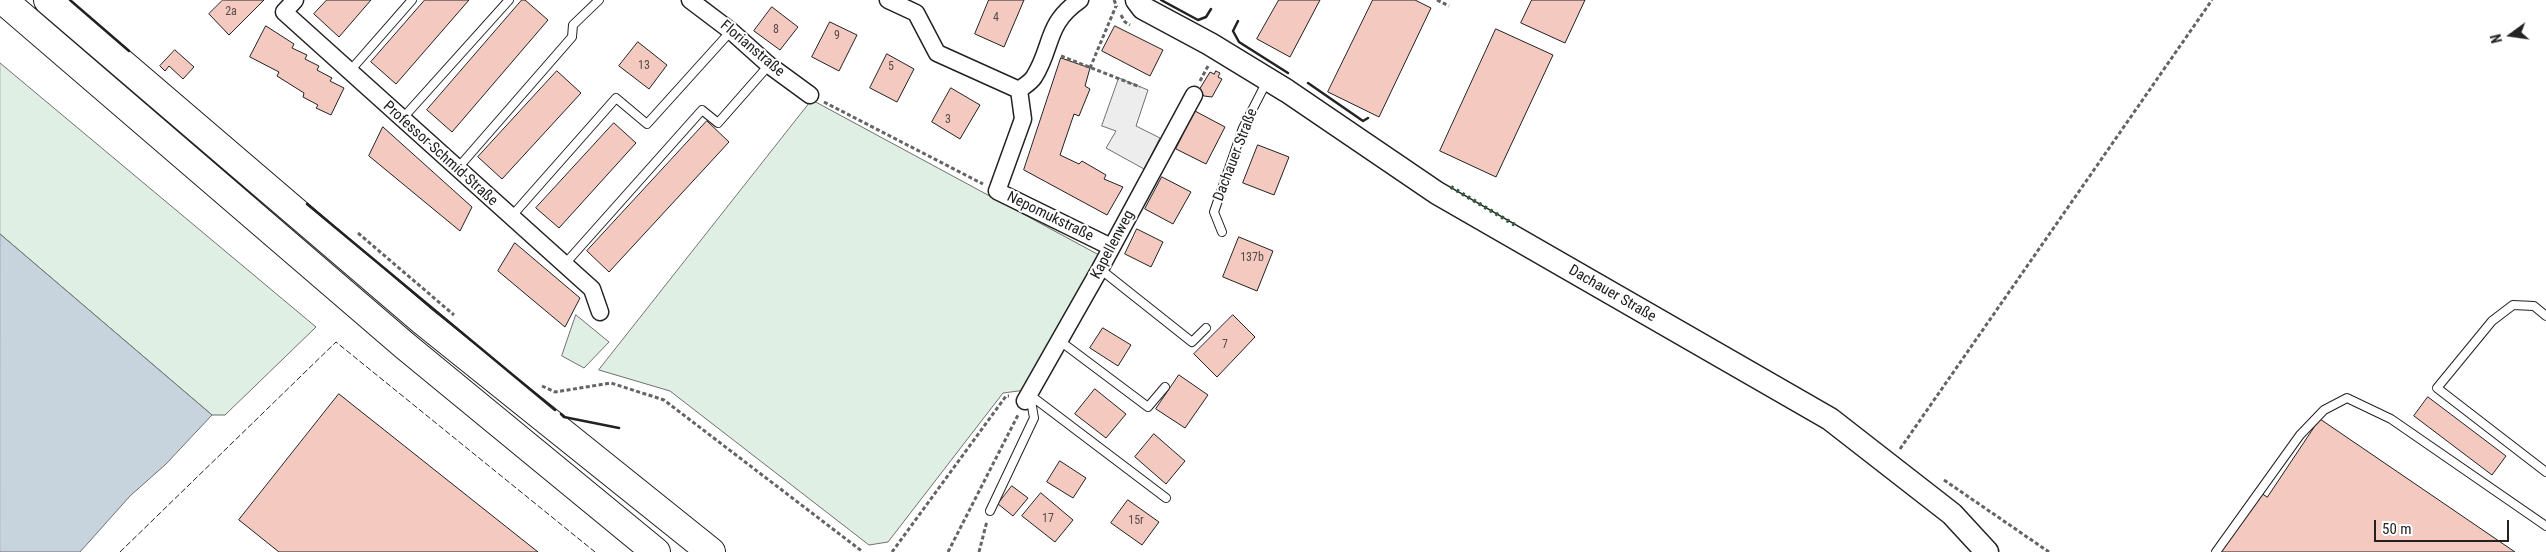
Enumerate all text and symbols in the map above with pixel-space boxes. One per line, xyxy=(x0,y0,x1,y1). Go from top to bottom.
house number: 2a xyxy=(225,5,237,19)
north arrow xyxy=(2486,10,2536,60)
house number: 4 xyxy=(993,11,999,25)
street label: Florianstraße xyxy=(716,17,788,81)
house number: 8 xyxy=(773,23,779,37)
house number: 9 xyxy=(834,29,840,43)
text: N xyxy=(2488,33,2505,45)
house number: 13 xyxy=(638,59,650,73)
house number: 5 xyxy=(888,60,894,74)
street label: Professor-Schmid-Straße xyxy=(379,98,501,210)
street label: Dachauer Straße xyxy=(1210,106,1262,204)
house number: 3 xyxy=(945,113,951,127)
street label: Nepomukstraße xyxy=(1004,188,1096,246)
street label: Kapellenweg xyxy=(1087,208,1139,282)
house number: 137b xyxy=(1240,251,1264,265)
street label: Dachauer Straße xyxy=(1565,262,1659,326)
house number: 7 xyxy=(1222,338,1228,352)
scale bar xyxy=(2376,510,2511,542)
house number: 17 xyxy=(1042,512,1054,526)
house number: 15r xyxy=(1128,514,1144,528)
text: 50 m xyxy=(2382,520,2412,538)

